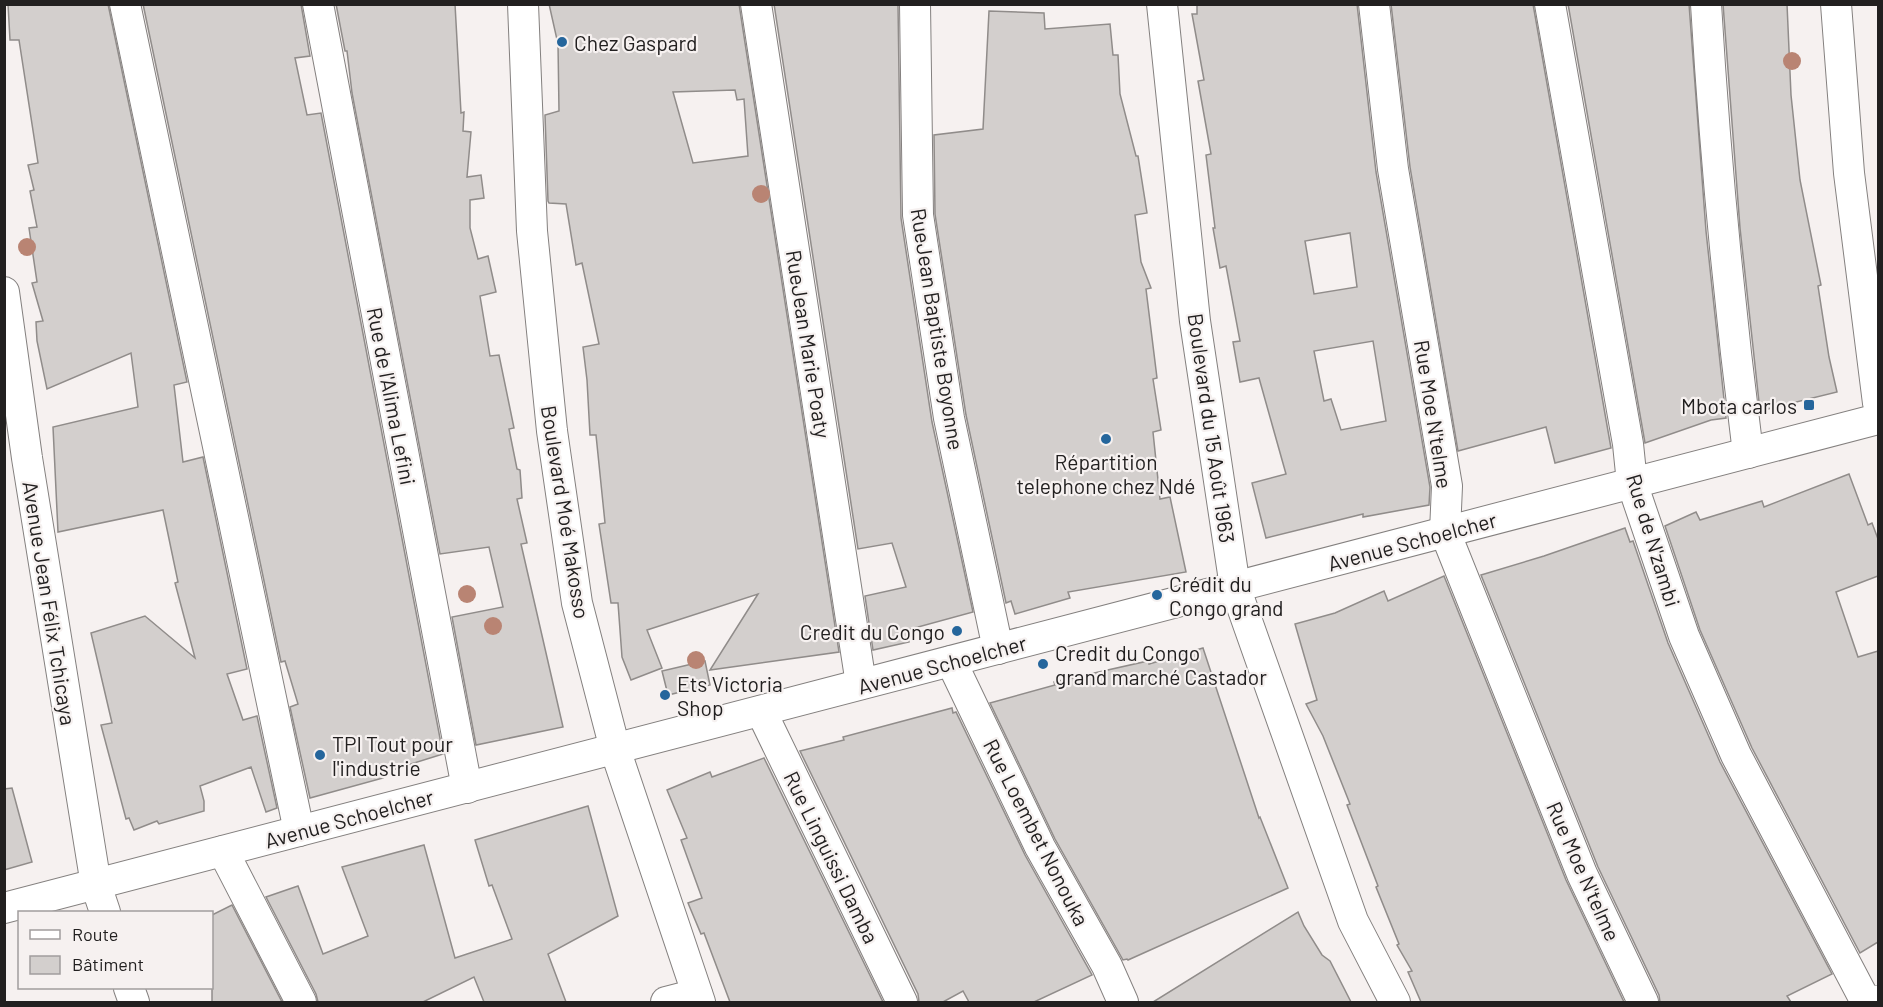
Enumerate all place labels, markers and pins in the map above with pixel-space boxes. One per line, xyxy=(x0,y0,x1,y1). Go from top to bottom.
place label: Chez Gaspard xyxy=(574,30,698,55)
marker: Chez Gaspard xyxy=(555,35,569,49)
place label: Mbota carlos xyxy=(1681,393,1797,418)
marker: Mbota carlos xyxy=(1802,398,1816,412)
marker: Répartition telephone chez Ndé xyxy=(1099,432,1113,446)
place label: Répartition telephone chez Ndé xyxy=(1017,449,1195,498)
place label: Crédit du Congo grand xyxy=(1169,571,1284,620)
marker: Crédit du Congo grand xyxy=(1150,588,1164,602)
place label: Credit du Congo xyxy=(800,619,945,644)
marker: Credit du Congo xyxy=(950,624,964,638)
place label: Credit du Congo grand marché Castador xyxy=(1055,640,1267,689)
marker: Credit du Congo grand marché Castador xyxy=(1036,657,1050,671)
place label: Ets Victoria Shop xyxy=(677,671,783,720)
marker: Ets Victoria Shop xyxy=(658,688,672,702)
place label: TPI Tout pour l'industrie xyxy=(332,731,453,780)
marker: TPI Tout pour l'industrie xyxy=(313,748,327,762)

